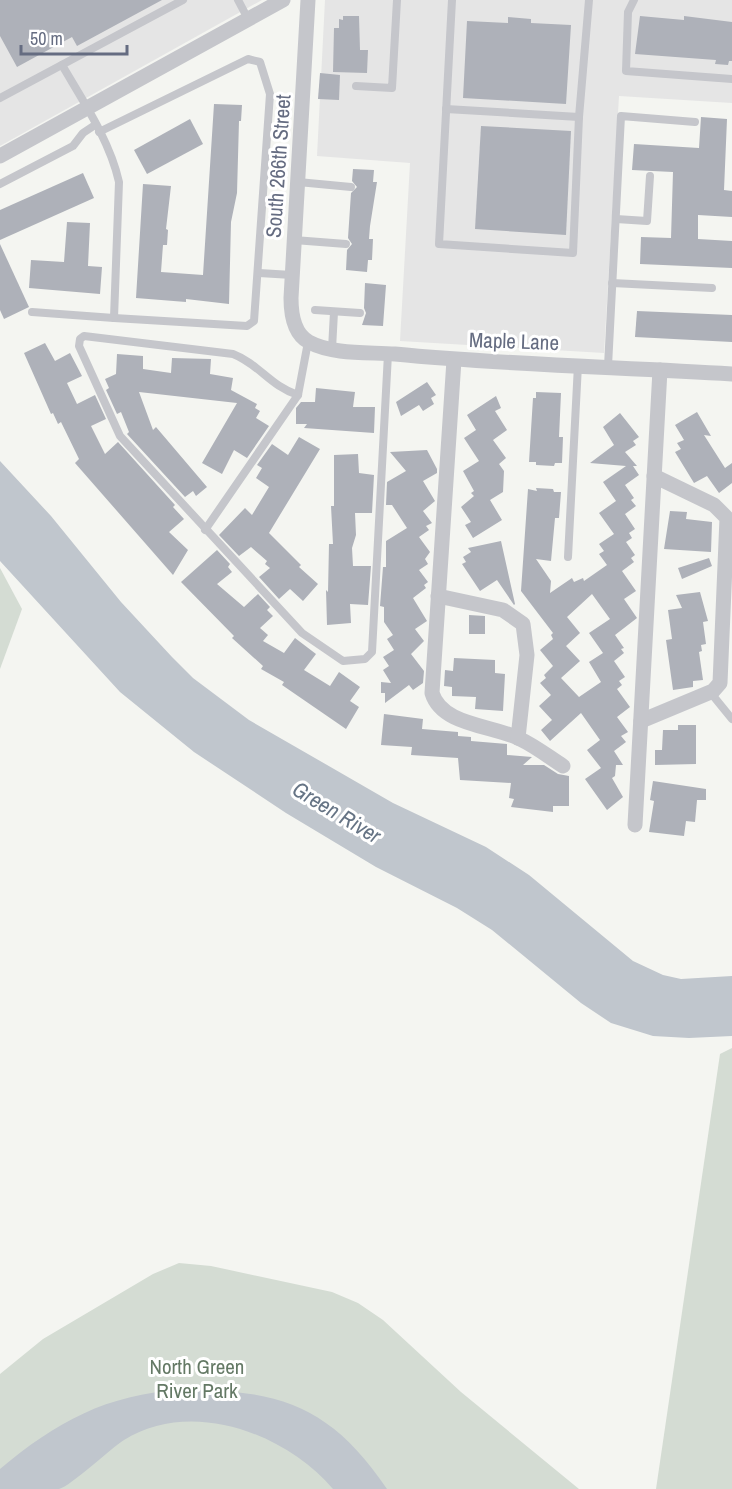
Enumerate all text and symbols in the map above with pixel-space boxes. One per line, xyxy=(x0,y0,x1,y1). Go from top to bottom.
scale bar xyxy=(21,18,128,56)
text: 50 m xyxy=(30,26,63,51)
street label: South 266th Street xyxy=(259,93,297,239)
street label: Maple Lane xyxy=(469,325,559,357)
water label: Green River xyxy=(287,774,388,851)
park label: North Green River Park xyxy=(150,1352,244,1405)

